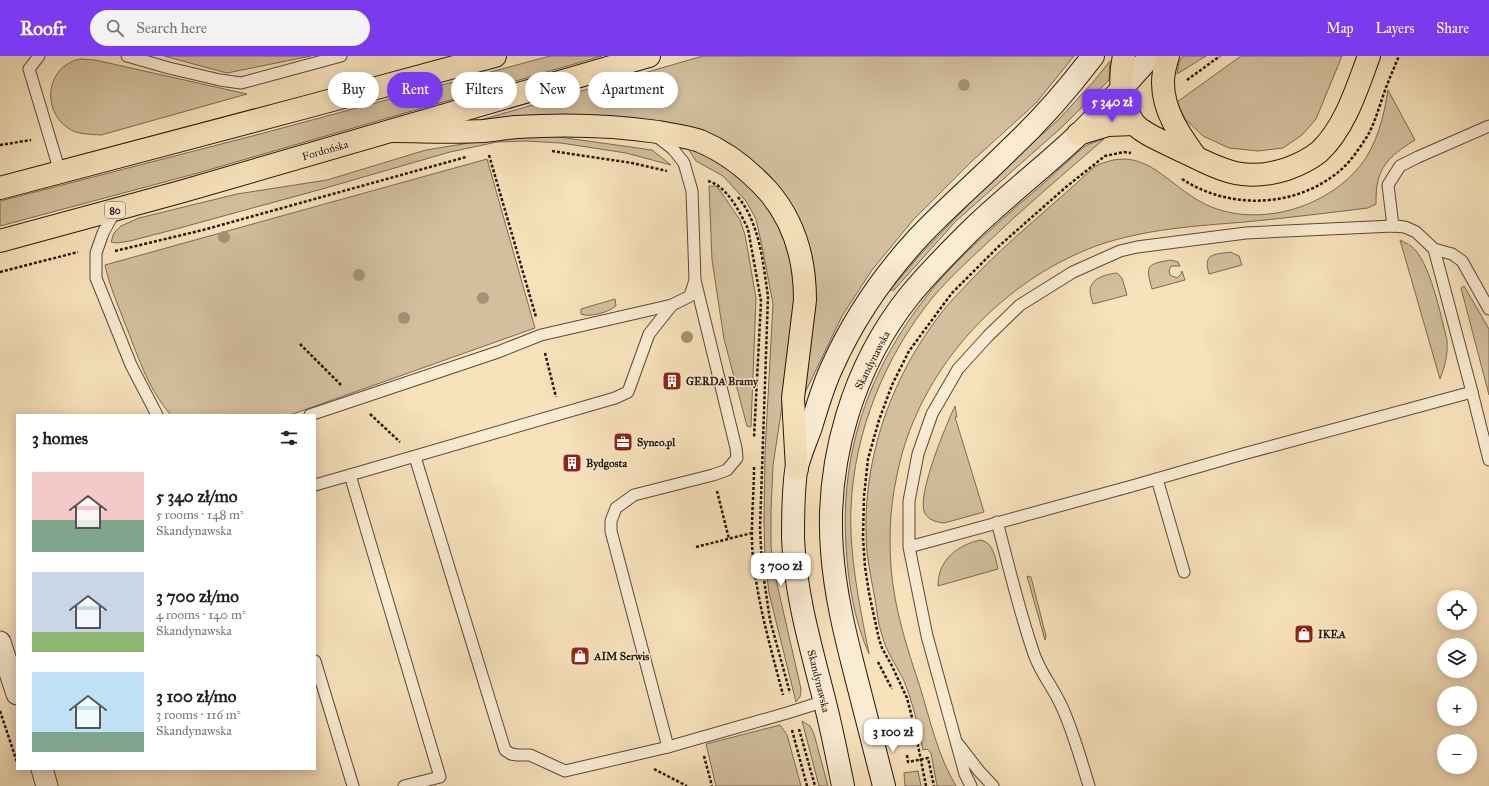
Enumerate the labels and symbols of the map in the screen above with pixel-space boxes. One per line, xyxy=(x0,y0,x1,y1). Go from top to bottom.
pin: 5 340 zł xyxy=(1071,89,1153,123)
street label: Fordońska xyxy=(301,138,350,163)
road number: 80 xyxy=(105,202,125,218)
street label: Skandynawska xyxy=(852,328,893,392)
building icon: GERDA Bramy xyxy=(661,370,683,392)
place label: GERDA Bramy xyxy=(686,375,759,389)
office icon: Syneo.pl xyxy=(612,431,634,453)
place label: Syneo.pl xyxy=(637,436,676,450)
building icon: Bydgosta xyxy=(561,452,583,474)
place label: Bydgosta xyxy=(586,457,627,471)
pin: 3 700 zł xyxy=(740,553,822,587)
shop icon: IKEA xyxy=(1293,623,1315,645)
place label: IKEA xyxy=(1318,628,1346,641)
shop icon: AIM Serwis xyxy=(569,645,591,667)
street label: Skandynawska xyxy=(804,648,833,714)
place label: AIM Serwis xyxy=(593,650,649,663)
pin: 3 100 zł xyxy=(852,719,934,753)

